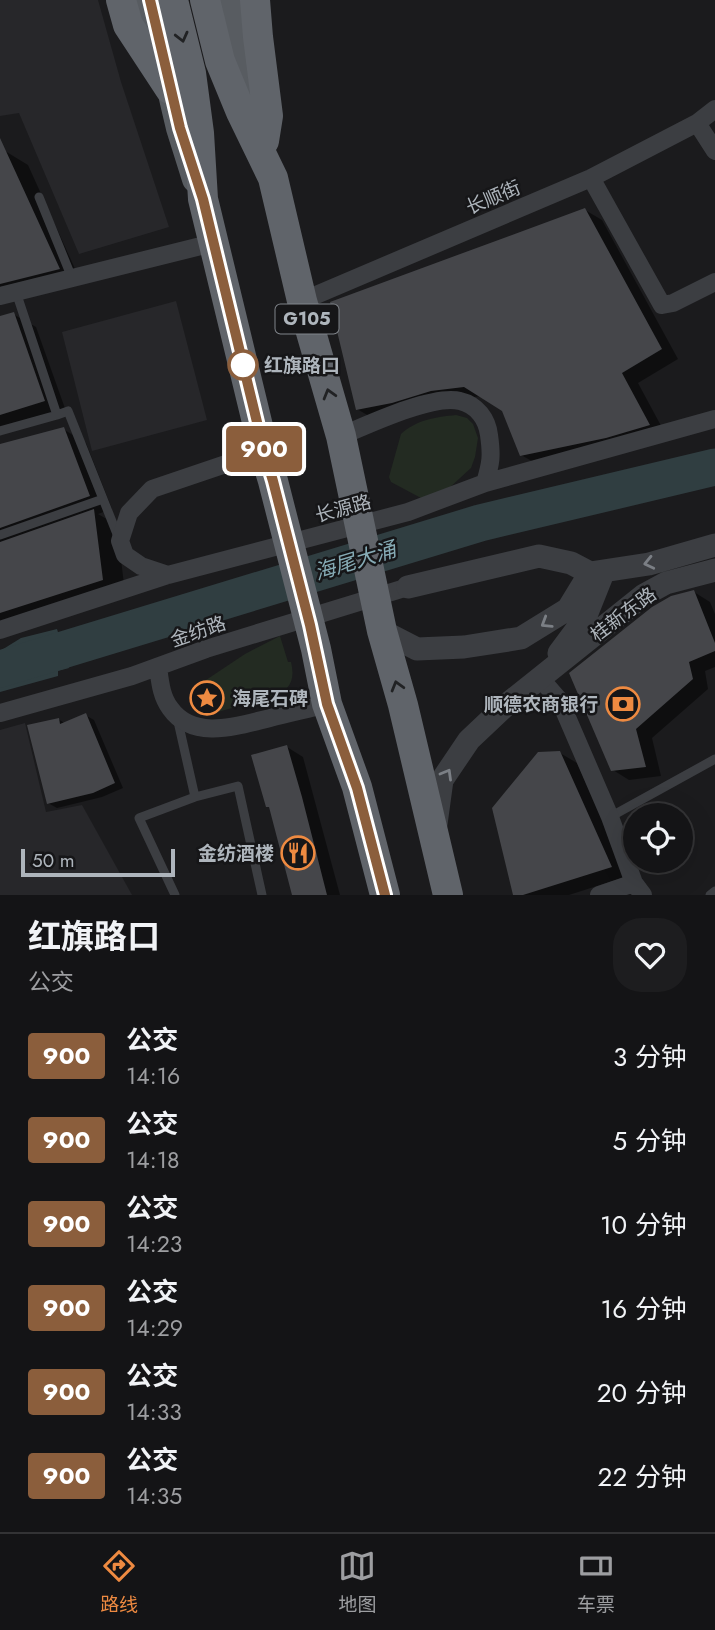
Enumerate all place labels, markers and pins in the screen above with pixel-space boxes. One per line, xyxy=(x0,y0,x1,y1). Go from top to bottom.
marker: 红旗路口 xyxy=(228,350,258,380)
place label: 红旗路口 xyxy=(264,352,340,379)
place icon: 海尾石碑 xyxy=(188,679,226,717)
place label: 海尾石碑 xyxy=(232,685,308,712)
bank icon: 顺德农商银行 xyxy=(604,685,642,723)
place label: 顺德农商银行 xyxy=(484,691,598,718)
restaurant icon: 金纺酒楼 xyxy=(279,834,317,872)
place label: 金纺酒楼 xyxy=(198,840,274,867)

